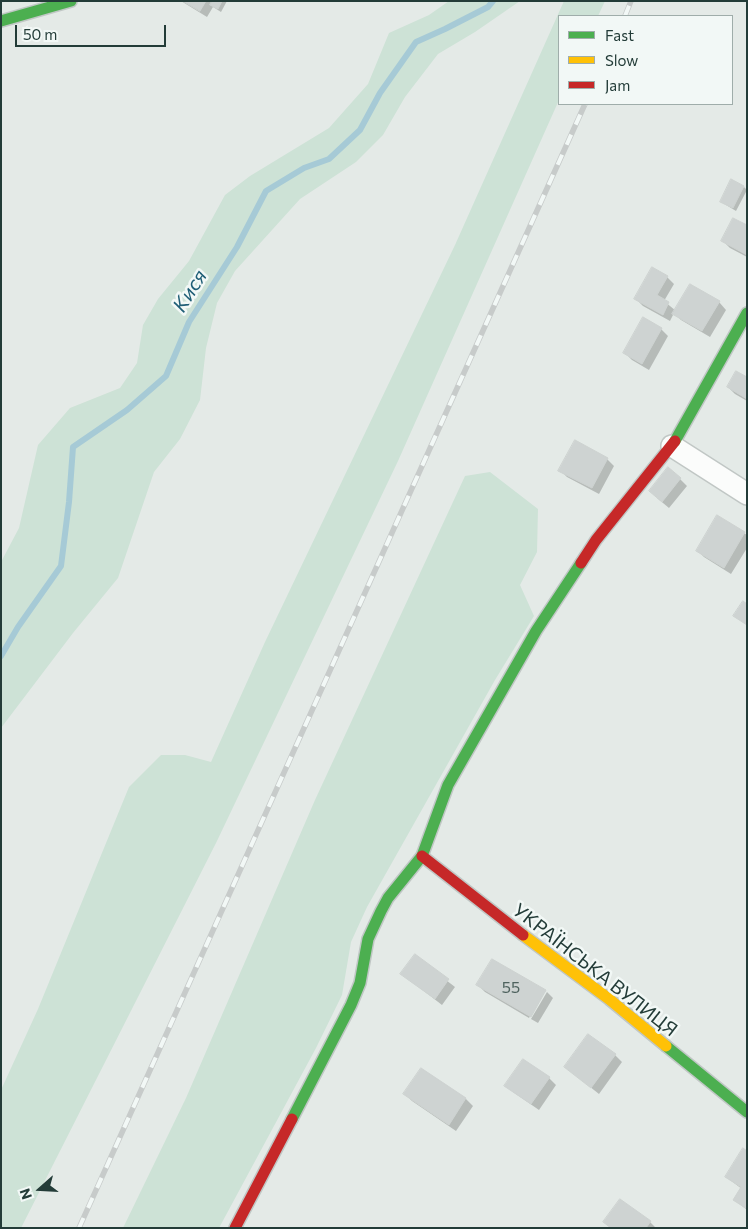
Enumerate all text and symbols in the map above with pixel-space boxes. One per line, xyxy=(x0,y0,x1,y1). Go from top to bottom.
scale bar xyxy=(18,15,169,47)
legend xyxy=(558,15,733,105)
text: 50 m xyxy=(23,25,57,43)
text: Fast xyxy=(605,26,634,44)
text: Slow xyxy=(605,51,638,69)
text: Jam xyxy=(605,76,630,94)
water label: Кися xyxy=(168,265,212,317)
street label: УКРАЇНСЬКА ВУЛИЦЯ xyxy=(508,899,682,1041)
house number: 55 xyxy=(502,978,520,998)
north arrow xyxy=(15,1164,65,1214)
text: N xyxy=(16,1186,35,1202)

